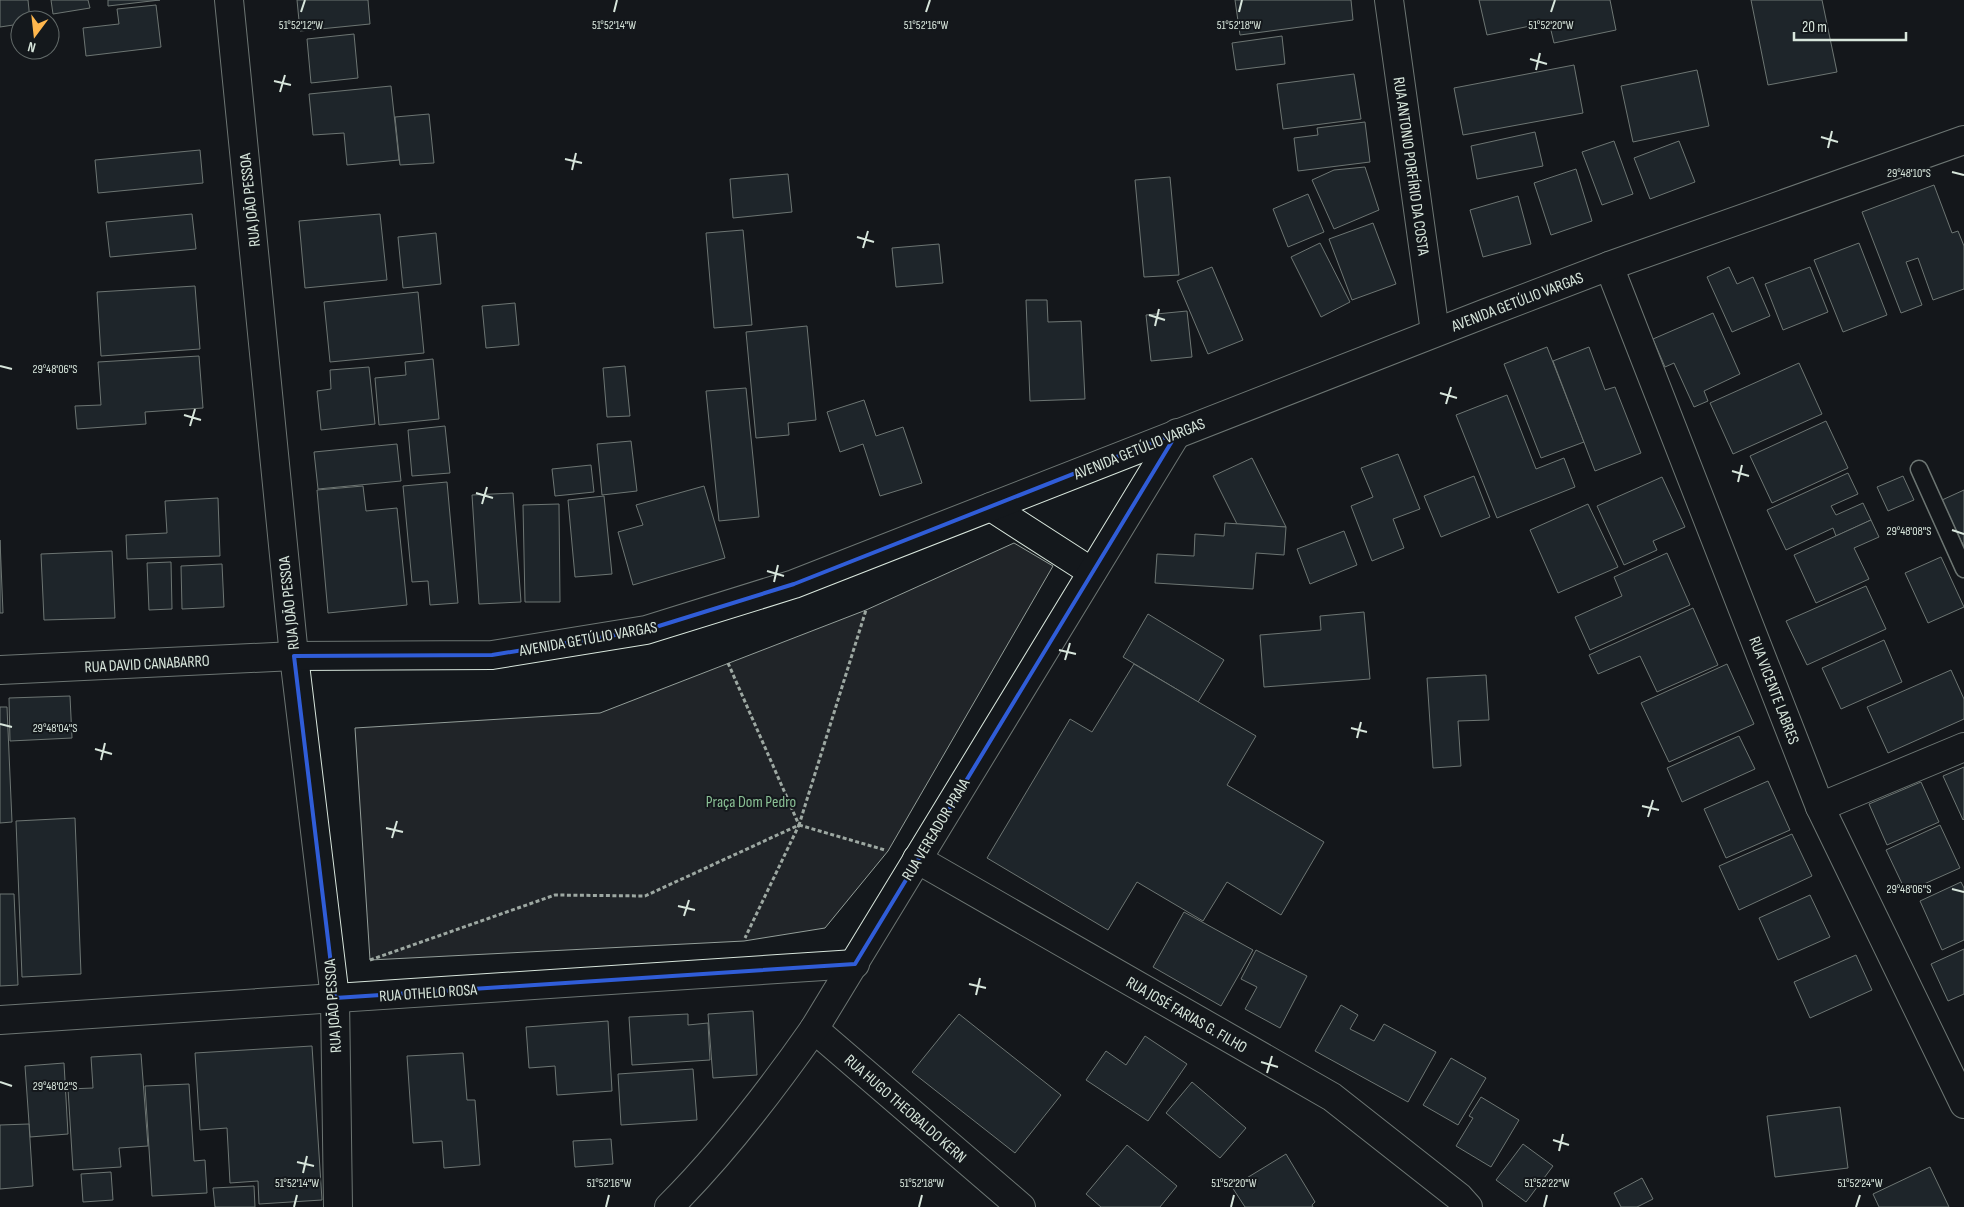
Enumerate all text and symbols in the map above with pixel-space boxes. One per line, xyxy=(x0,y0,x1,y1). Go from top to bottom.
north arrow xyxy=(10,10,60,60)
scale bar xyxy=(1794,10,1906,42)
text: 51°52'12"W xyxy=(279,18,323,33)
text: 51°52'14"W xyxy=(592,18,636,33)
text: 51°52'16"W xyxy=(904,18,948,33)
text: 51°52'18"W xyxy=(1217,18,1261,33)
text: 51°52'20"W xyxy=(1528,18,1574,33)
text: 20 m xyxy=(1802,18,1827,37)
text: N xyxy=(26,38,38,56)
street label: RUA ANTONIO PORFÍRIO DA COSTA xyxy=(1389,76,1432,257)
street label: RUA JOÃO PESSOA xyxy=(236,152,265,248)
text: 29°48'10"S xyxy=(1887,166,1931,181)
street label: AVENIDA GETÚLIO VARGAS xyxy=(1448,268,1586,337)
text: 29°48'06"S xyxy=(33,362,77,377)
street label: AVENIDA GETÚLIO VARGAS xyxy=(1070,414,1208,485)
text: 29°48'08"S xyxy=(1887,524,1931,539)
street label: RUA JOÃO PESSOA xyxy=(275,555,304,651)
street label: AVENIDA GETÚLIO VARGAS xyxy=(517,618,659,661)
street label: RUA VICENTE LABRES xyxy=(1744,634,1803,747)
street label: RUA DAVID CANABARRO xyxy=(84,652,210,677)
text: 29°48'04"S xyxy=(33,721,77,736)
street label: RUA VEREADOR PRAIA xyxy=(898,775,974,884)
park label: Praça Dom Pedro xyxy=(706,793,796,812)
text: 29°48'06"S xyxy=(1887,882,1931,897)
street label: RUA JOÃO PESSOA xyxy=(321,958,346,1054)
street label: RUA JOSÉ FARIAS G. FILHO xyxy=(1122,973,1250,1058)
street label: RUA OTHELO ROSA xyxy=(378,981,478,1006)
street label: RUA HUGO THEOBALDO KERN xyxy=(840,1051,970,1167)
text: 29°48'02"S xyxy=(33,1079,77,1094)
text: 51°52'14"W xyxy=(275,1176,319,1191)
text: 51°52'16"W xyxy=(587,1176,631,1191)
text: 51°52'18"W xyxy=(900,1176,944,1191)
text: 51°52'20"W xyxy=(1211,1176,1257,1191)
text: 51°52'22"W xyxy=(1525,1176,1570,1191)
text: 51°52'24"W xyxy=(1838,1176,1883,1191)

